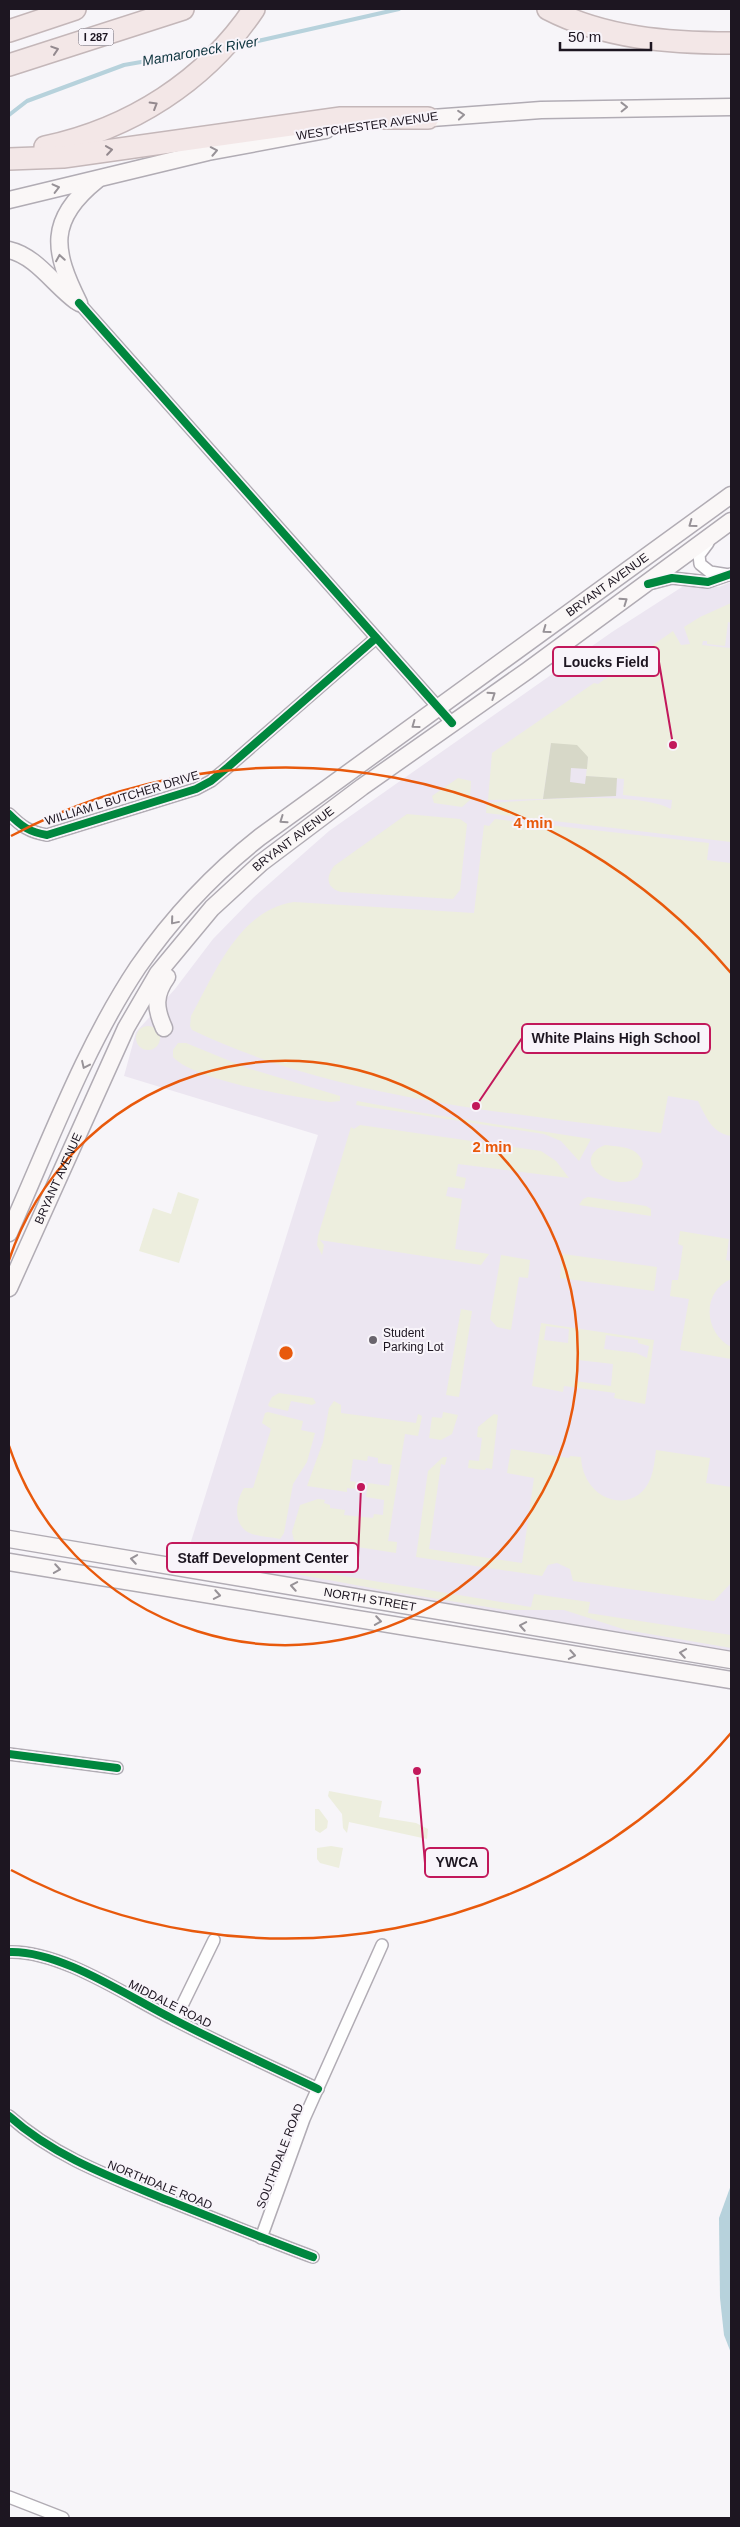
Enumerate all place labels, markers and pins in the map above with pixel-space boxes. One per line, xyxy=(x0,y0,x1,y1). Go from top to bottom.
callout: Loucks Field xyxy=(553,647,659,676)
callout: White Plains High School xyxy=(522,1024,710,1053)
place label: Student Parking Lot xyxy=(383,1326,444,1354)
marker: Student Parking Lot xyxy=(367,1334,379,1346)
centre of rings xyxy=(277,1344,295,1362)
callout: Staff Development Center xyxy=(167,1543,358,1572)
callout: YWCA xyxy=(425,1848,488,1877)

